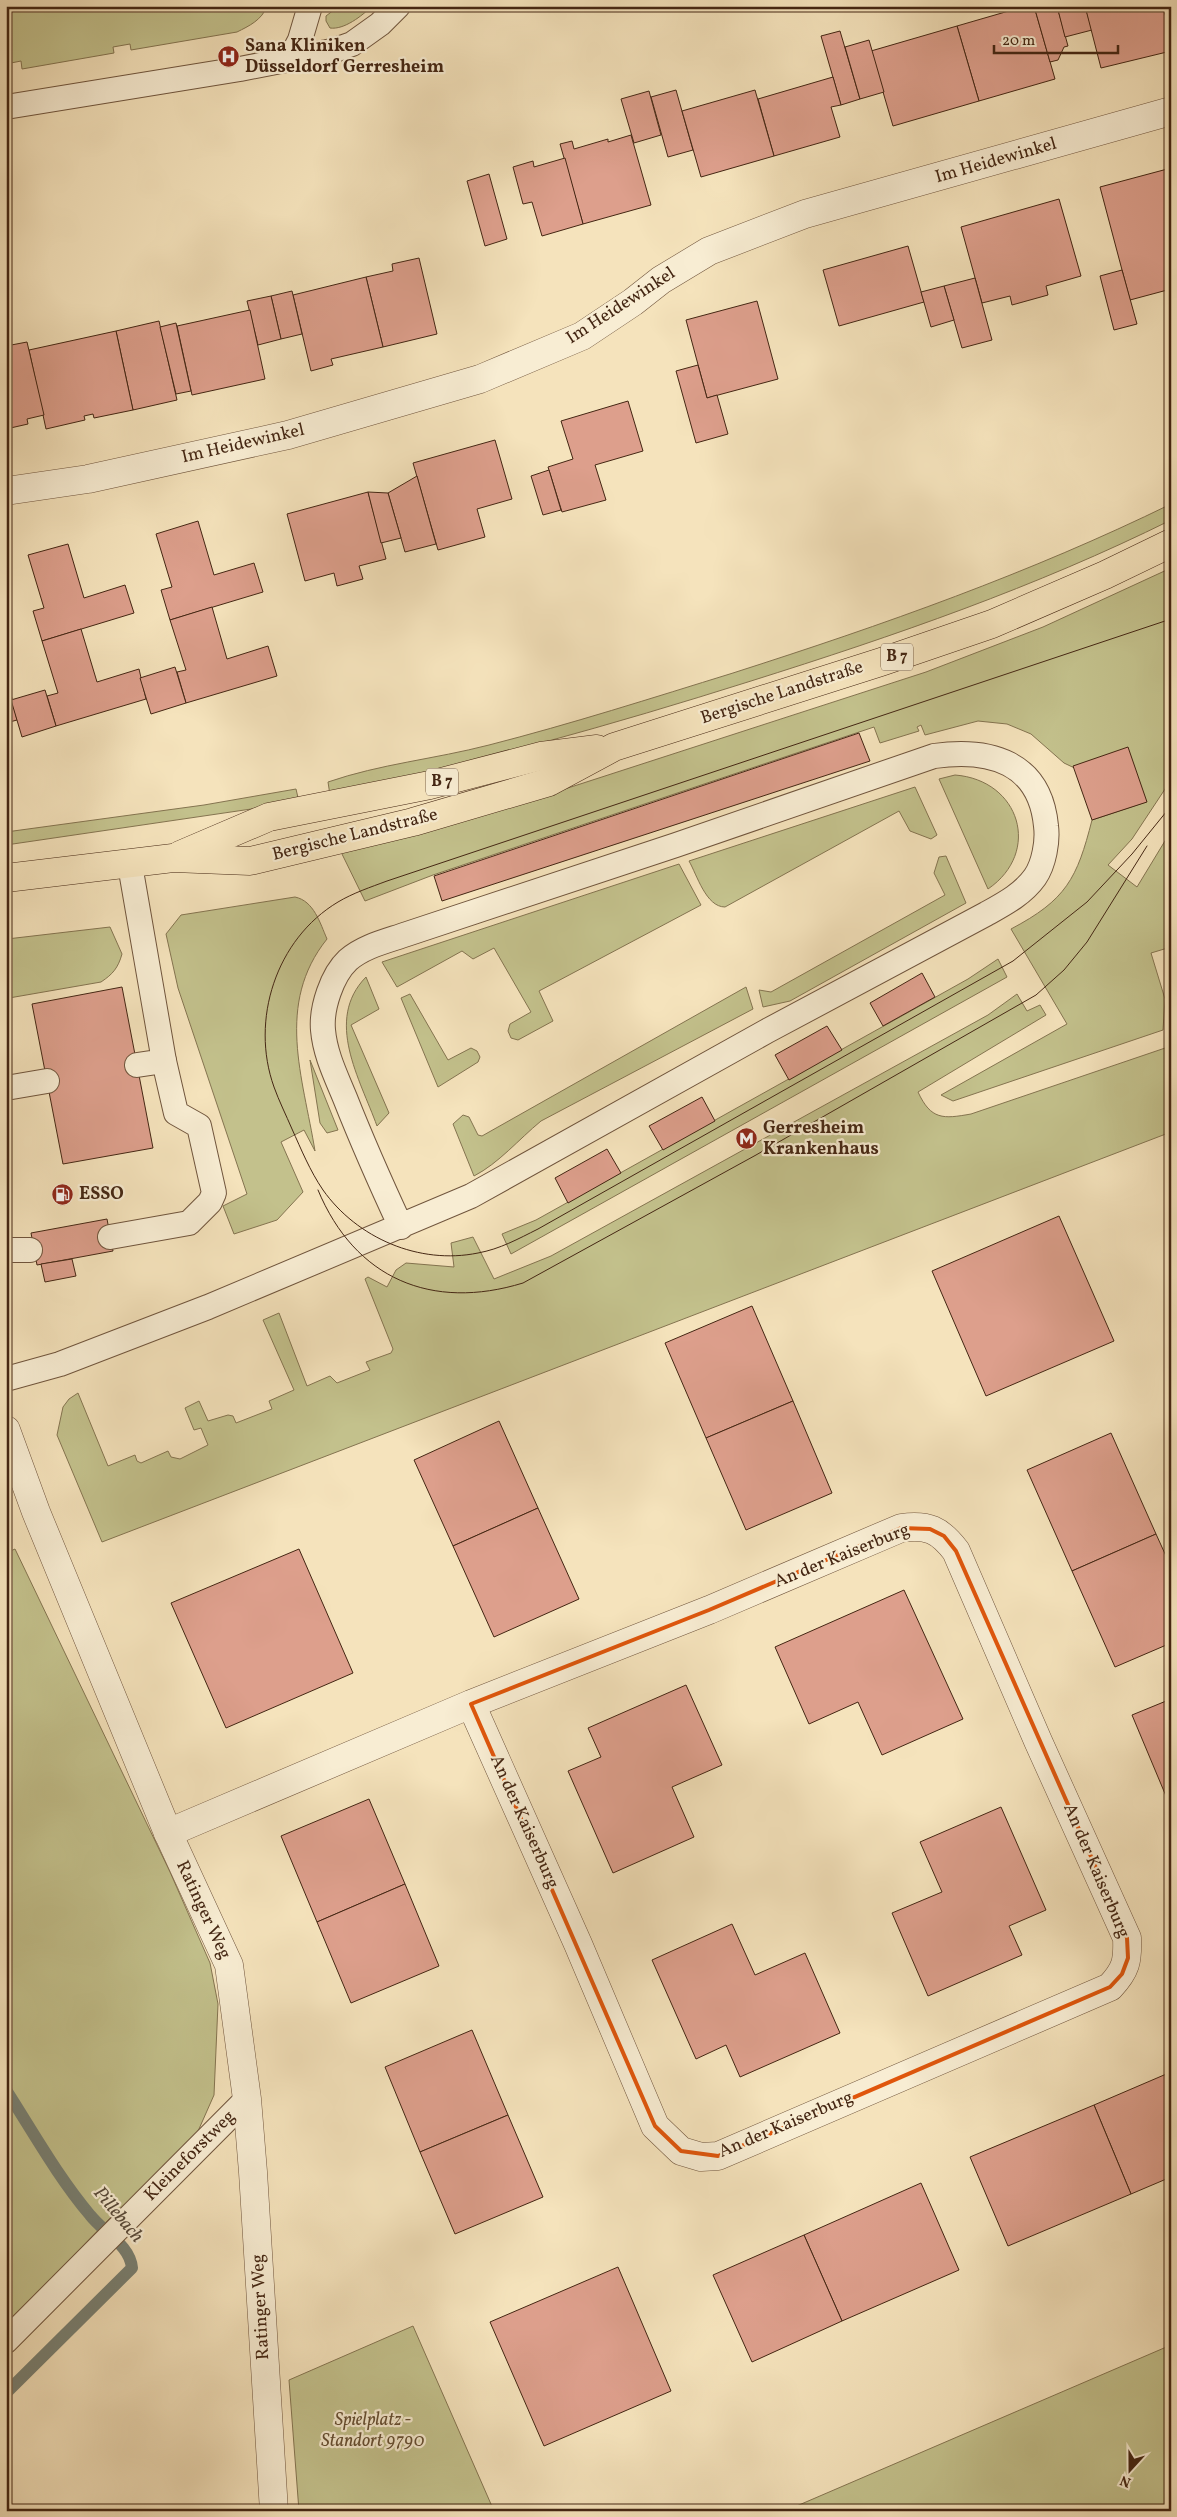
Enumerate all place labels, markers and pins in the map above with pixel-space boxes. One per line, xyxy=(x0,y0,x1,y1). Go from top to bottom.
place label: Sana Kliniken Düsseldorf Gerresheim xyxy=(245,34,444,80)
hospital icon: Sana Kliniken Düsseldorf Gerresheim xyxy=(217,44,241,68)
place label: Gerresheim Krankenhaus xyxy=(763,1116,879,1162)
metro station icon: Gerresheim Krankenhaus xyxy=(735,1126,759,1150)
fuel station icon: ESSO xyxy=(51,1182,75,1206)
place label: ESSO xyxy=(79,1182,124,1207)

